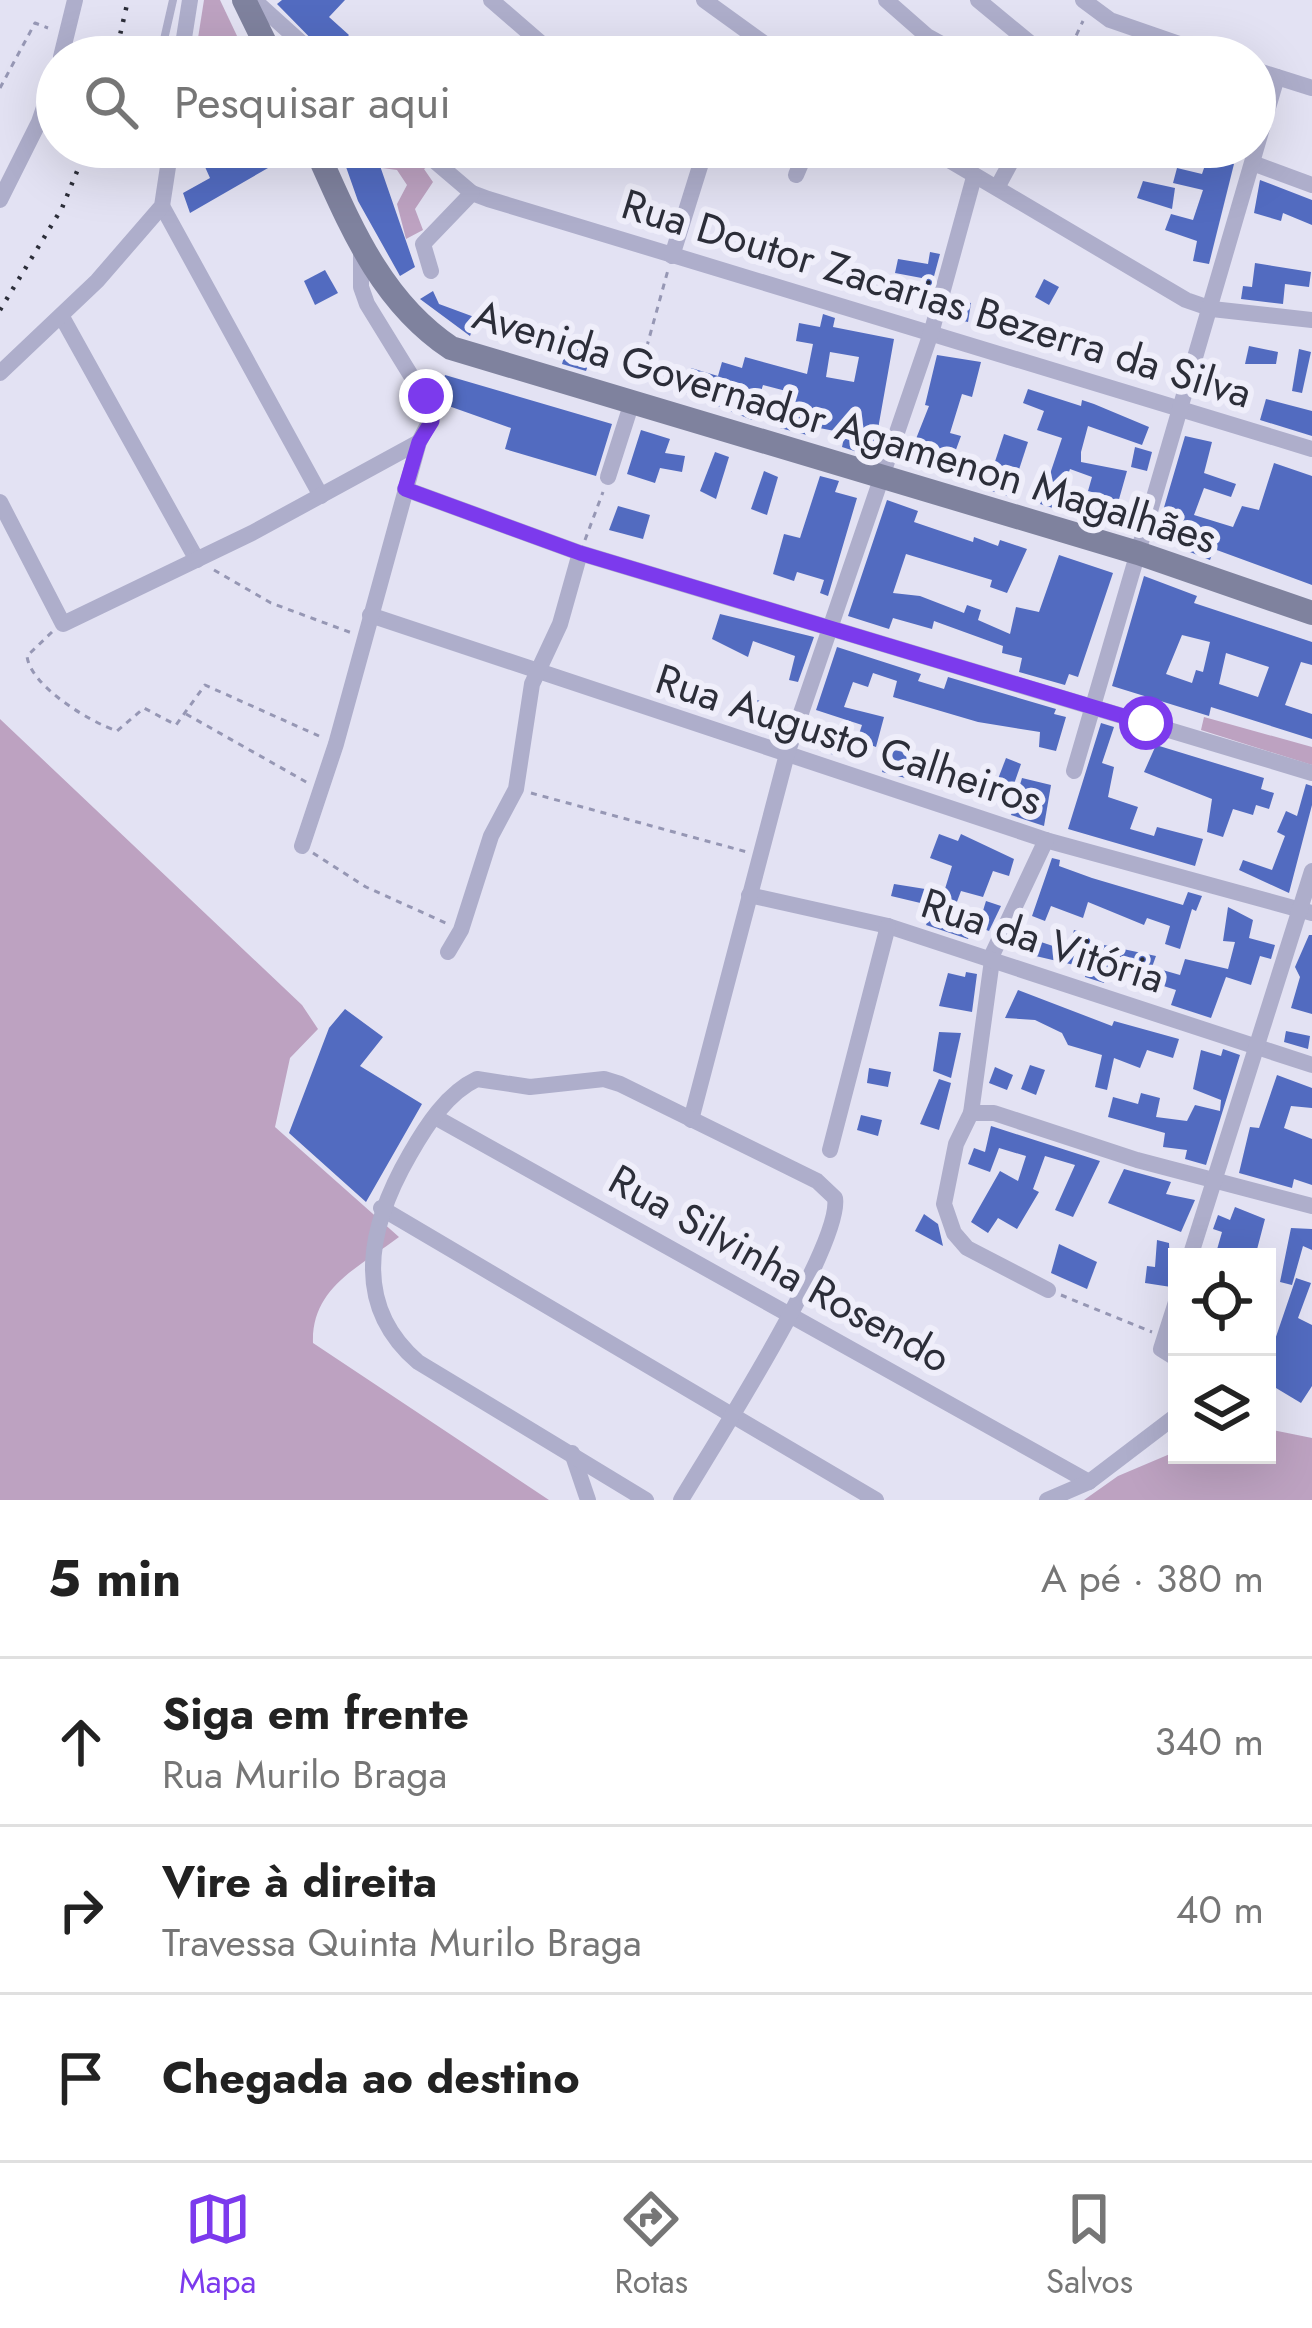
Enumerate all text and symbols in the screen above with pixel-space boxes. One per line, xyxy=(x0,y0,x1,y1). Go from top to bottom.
search box xyxy=(36,36,1276,168)
icon: search xyxy=(78,69,144,135)
text: Pesquisar aqui xyxy=(174,70,451,135)
street label: Rua Doutor Zacarias Bezerra da Silva xyxy=(614,173,1259,424)
street label: Avenida Governador Agamenon Magalhães xyxy=(466,284,1224,569)
route end xyxy=(399,369,453,423)
street label: Rua Augusto Calheiros xyxy=(648,648,1050,831)
route start xyxy=(1119,696,1173,750)
street label: Rua da Vitória xyxy=(913,872,1172,1008)
street label: Rua Silvinha Rosendo xyxy=(598,1149,962,1388)
map controls xyxy=(1168,1248,1276,1464)
button: locate xyxy=(1168,1248,1276,1356)
button: layers xyxy=(1168,1356,1276,1464)
text: 5 min xyxy=(48,1541,181,1615)
text: A pé · 380 m xyxy=(1041,1550,1264,1607)
text: Siga em frente xyxy=(162,1681,469,1746)
icon: ahead xyxy=(48,1709,114,1775)
text: 340 m xyxy=(1154,1713,1264,1770)
text: Rua Murilo Braga xyxy=(162,1746,447,1803)
text: Vire à direita xyxy=(162,1849,437,1914)
icon: right xyxy=(48,1877,114,1943)
text: 40 m xyxy=(1176,1881,1264,1938)
text: Travessa Quinta Murilo Braga xyxy=(162,1914,642,1971)
icon: arrive xyxy=(48,2045,114,2111)
text: Chegada ao destino xyxy=(162,2045,580,2110)
tab: Mapa xyxy=(179,2186,256,2305)
tab: Rotas xyxy=(614,2186,688,2305)
tab: Salvos xyxy=(1046,2186,1133,2305)

